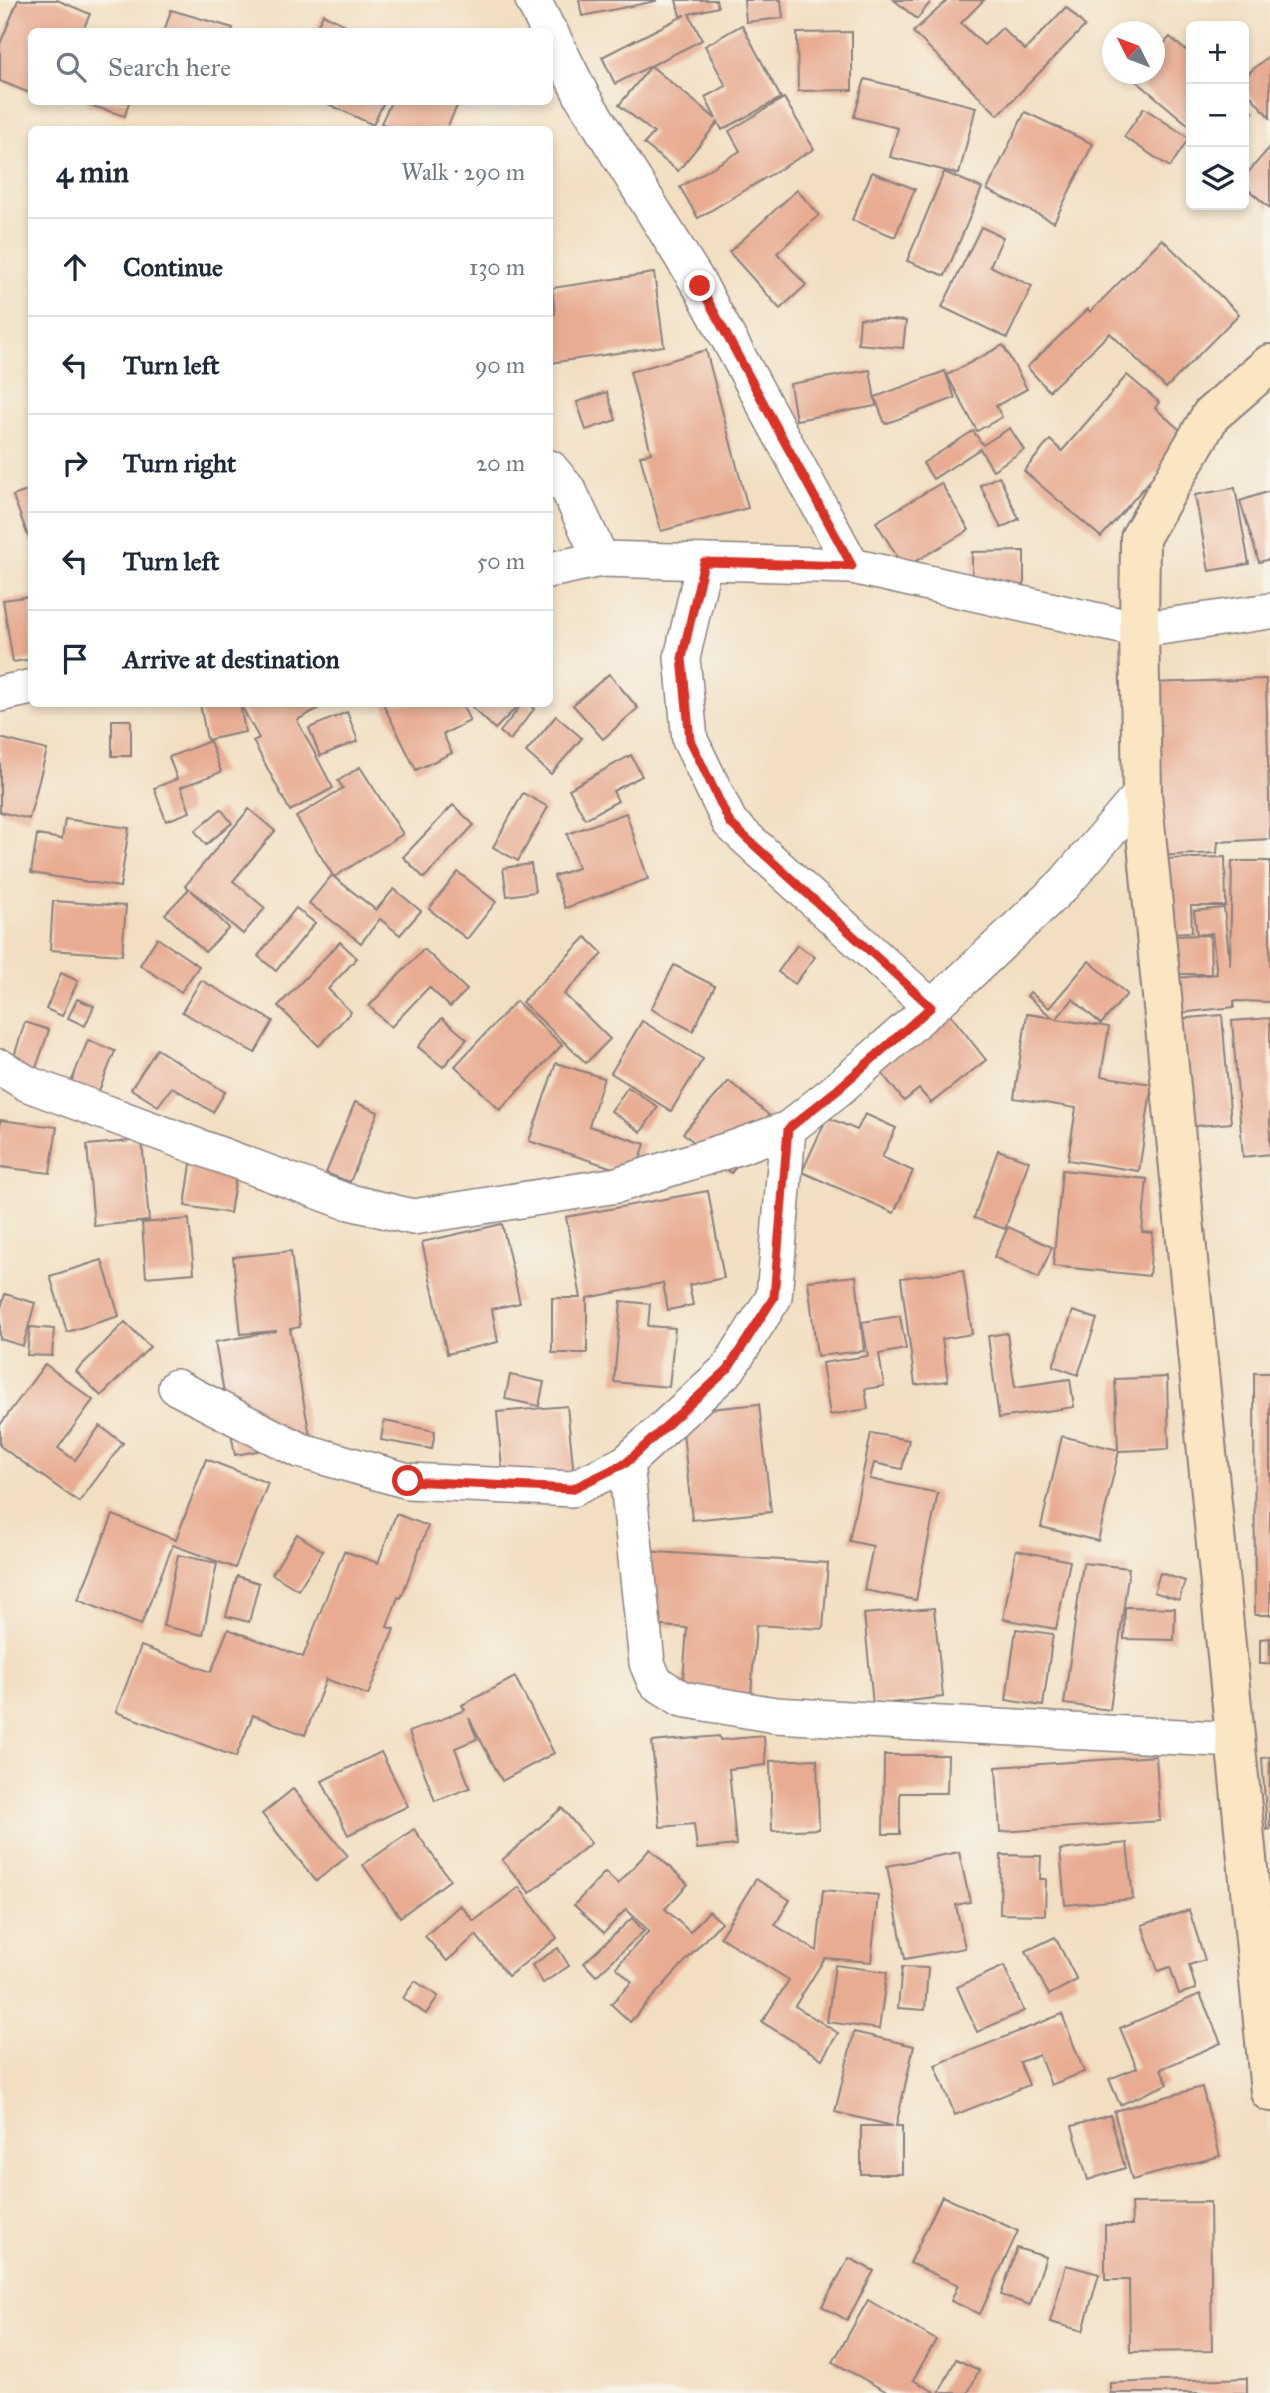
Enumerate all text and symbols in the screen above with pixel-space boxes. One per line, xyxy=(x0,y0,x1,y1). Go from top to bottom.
north arrow xyxy=(1102,21,1165,84)
map controls xyxy=(1186,21,1249,210)
button: + xyxy=(1186,21,1249,84)
search box xyxy=(28,28,553,105)
icon: search xyxy=(52,48,90,86)
text: Search here xyxy=(108,51,231,83)
button: − xyxy=(1186,84,1249,147)
button: layers xyxy=(1186,147,1249,210)
text: 4 min xyxy=(56,154,129,190)
text: Walk · 290 m xyxy=(401,158,525,186)
icon: ahead xyxy=(56,248,94,286)
text: Continue xyxy=(123,251,223,283)
text: 130 m xyxy=(469,253,525,281)
route end xyxy=(684,270,715,301)
icon: left xyxy=(56,346,94,384)
text: Turn left xyxy=(123,349,219,381)
text: 90 m xyxy=(475,351,525,379)
icon: right xyxy=(56,444,94,482)
text: Turn right xyxy=(123,447,236,479)
text: 20 m xyxy=(476,449,525,477)
icon: left xyxy=(56,542,94,580)
text: Turn left xyxy=(123,545,219,577)
text: 50 m xyxy=(477,547,525,575)
icon: arrive xyxy=(56,640,94,678)
text: Arrive at destination xyxy=(123,643,340,675)
route start xyxy=(392,1465,423,1496)

